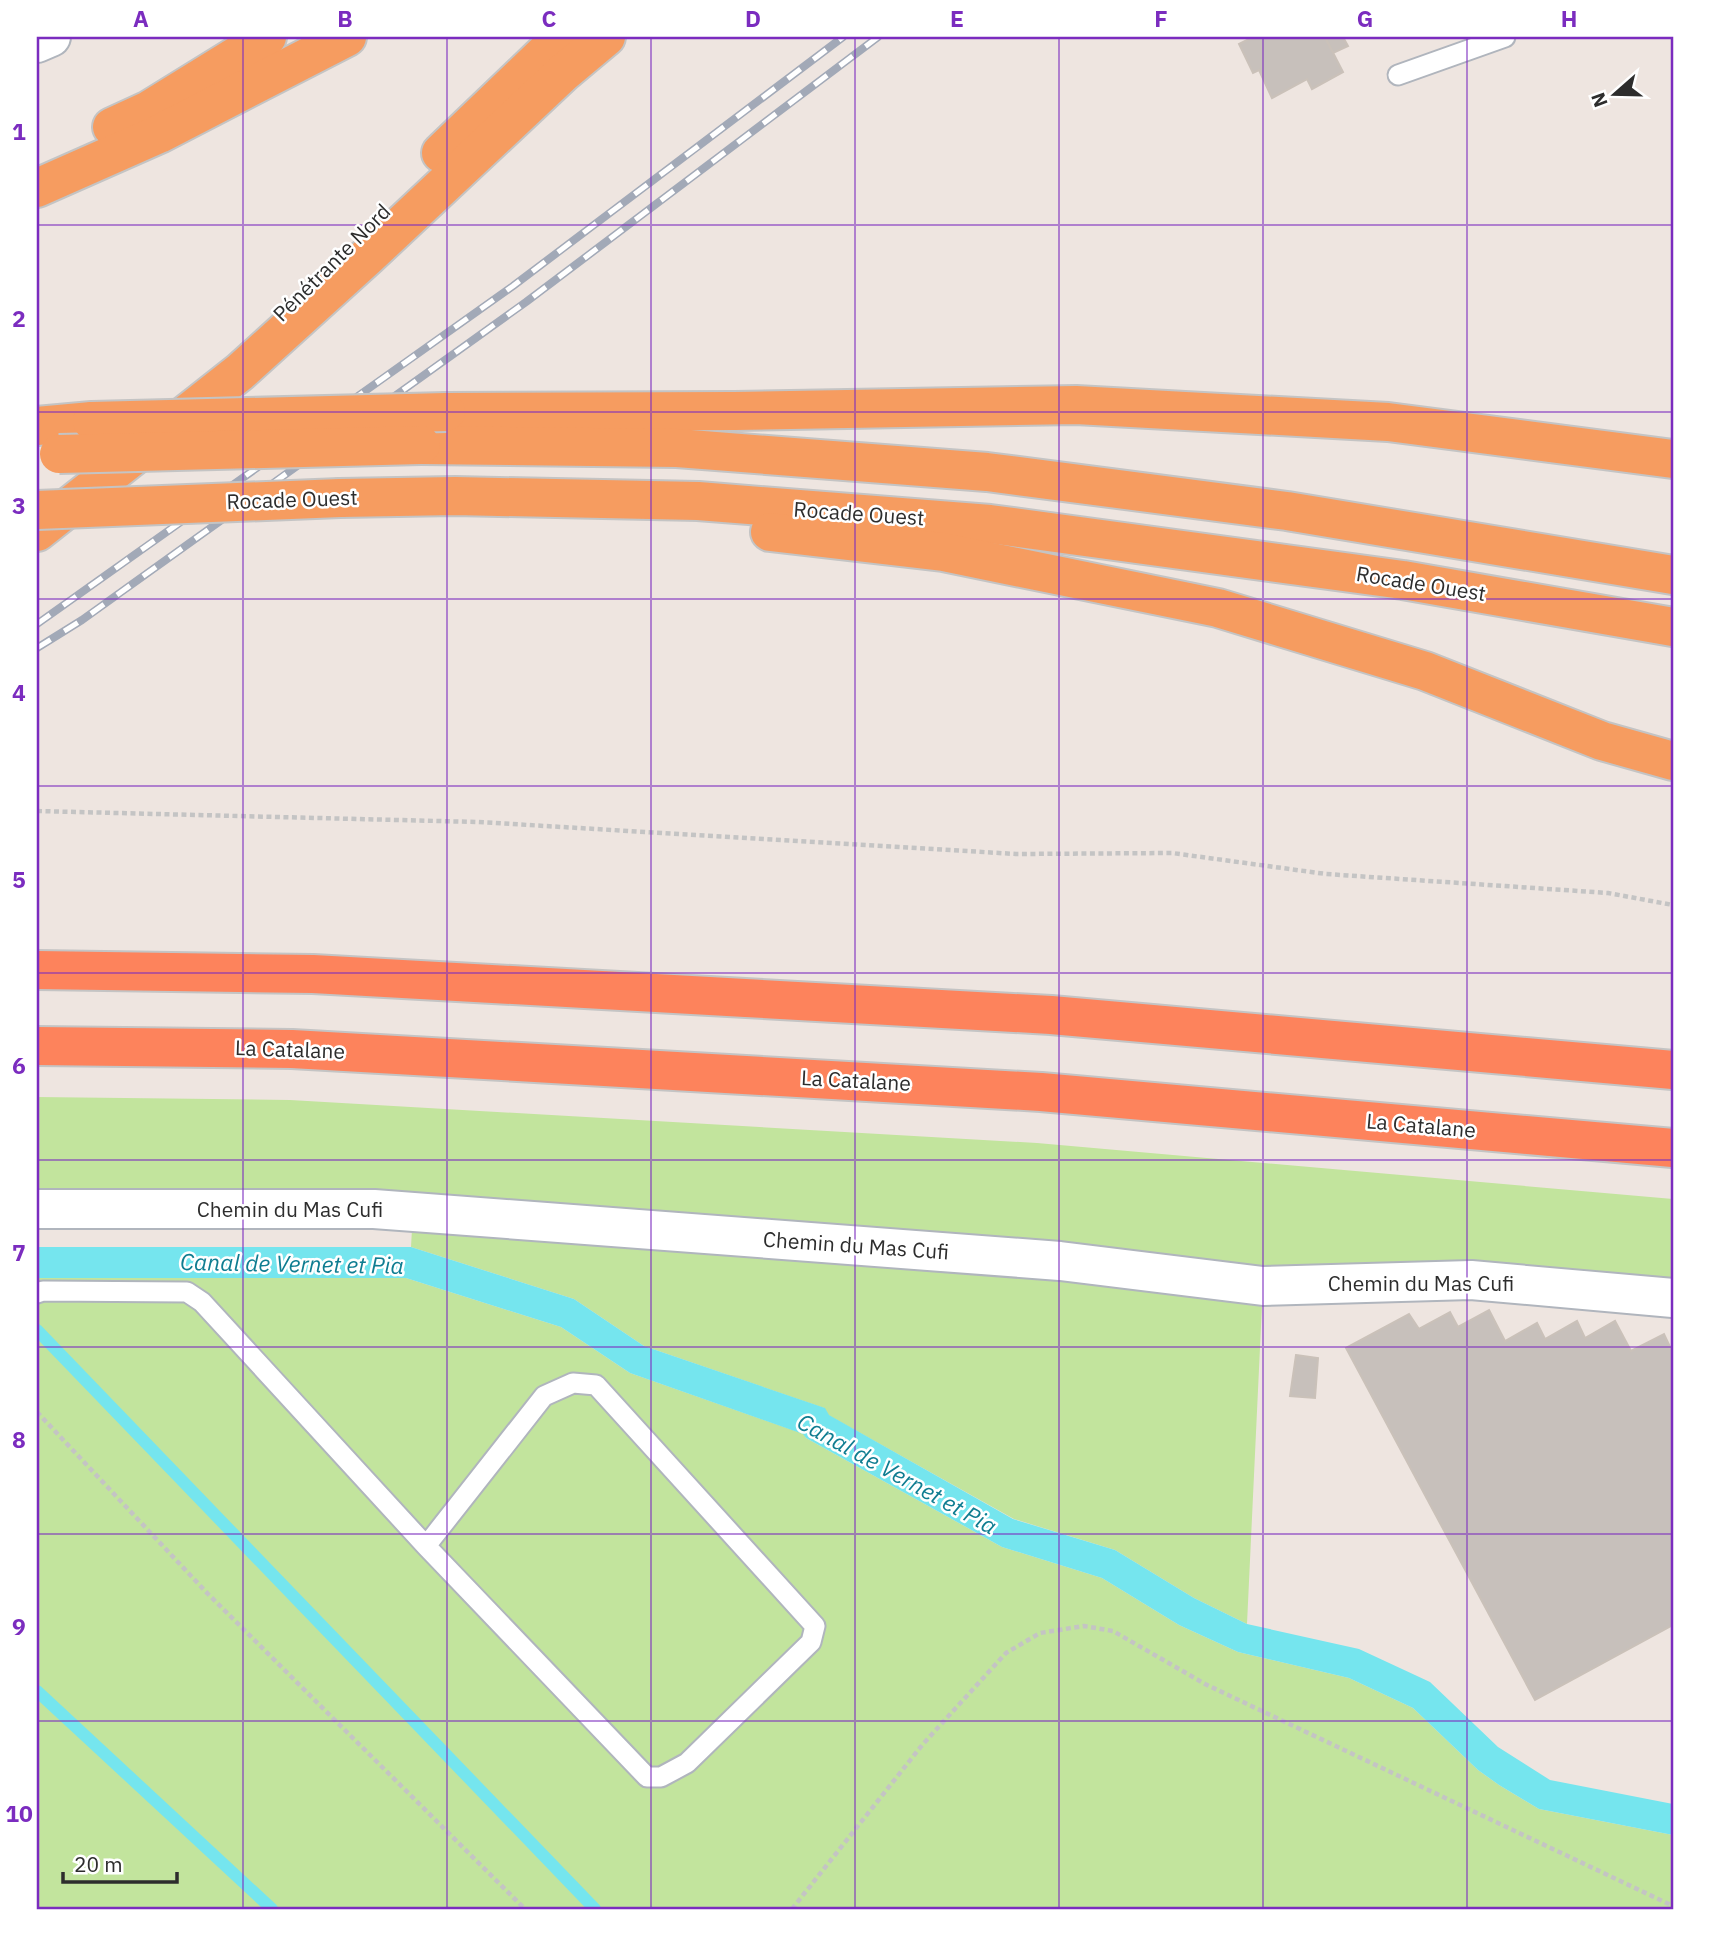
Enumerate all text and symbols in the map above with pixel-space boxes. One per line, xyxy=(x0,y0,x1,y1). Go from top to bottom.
text: A xyxy=(133,3,149,33)
text: B xyxy=(337,3,353,33)
text: C xyxy=(542,3,557,33)
text: D xyxy=(745,3,761,33)
text: E xyxy=(950,3,964,33)
text: F xyxy=(1154,3,1168,33)
text: G xyxy=(1357,3,1373,33)
text: H xyxy=(1561,3,1577,33)
north arrow xyxy=(1580,60,1650,130)
text: N xyxy=(1585,89,1613,110)
text: 1 xyxy=(12,116,26,146)
street label: Pénétrante Nord xyxy=(266,197,396,327)
text: 2 xyxy=(12,303,26,333)
street label: Rocade Ouest xyxy=(226,483,358,515)
text: 3 xyxy=(12,490,26,520)
street label: Rocade Ouest xyxy=(793,494,925,532)
street label: Rocade Ouest xyxy=(1354,559,1488,607)
text: 4 xyxy=(12,677,26,707)
text: 5 xyxy=(12,864,26,894)
street label: La Catalane xyxy=(235,1033,345,1065)
text: 6 xyxy=(12,1050,26,1080)
street label: La Catalane xyxy=(800,1063,912,1097)
street label: La Catalane xyxy=(1365,1106,1477,1144)
street label: Chemin du Mas Cufi xyxy=(197,1195,383,1223)
street label: Chemin du Mas Cufi xyxy=(762,1225,950,1265)
text: 7 xyxy=(12,1237,26,1267)
water label: Canal de Vernet et Pia xyxy=(180,1246,404,1280)
street label: Chemin du Mas Cufi xyxy=(1328,1269,1514,1297)
water label: Canal de Vernet et Pia xyxy=(792,1406,1003,1540)
text: 8 xyxy=(12,1424,26,1454)
text: 9 xyxy=(12,1611,26,1641)
text: 10 xyxy=(5,1798,33,1828)
scale bar xyxy=(63,1841,177,1885)
text: 20 m xyxy=(74,1850,123,1878)

